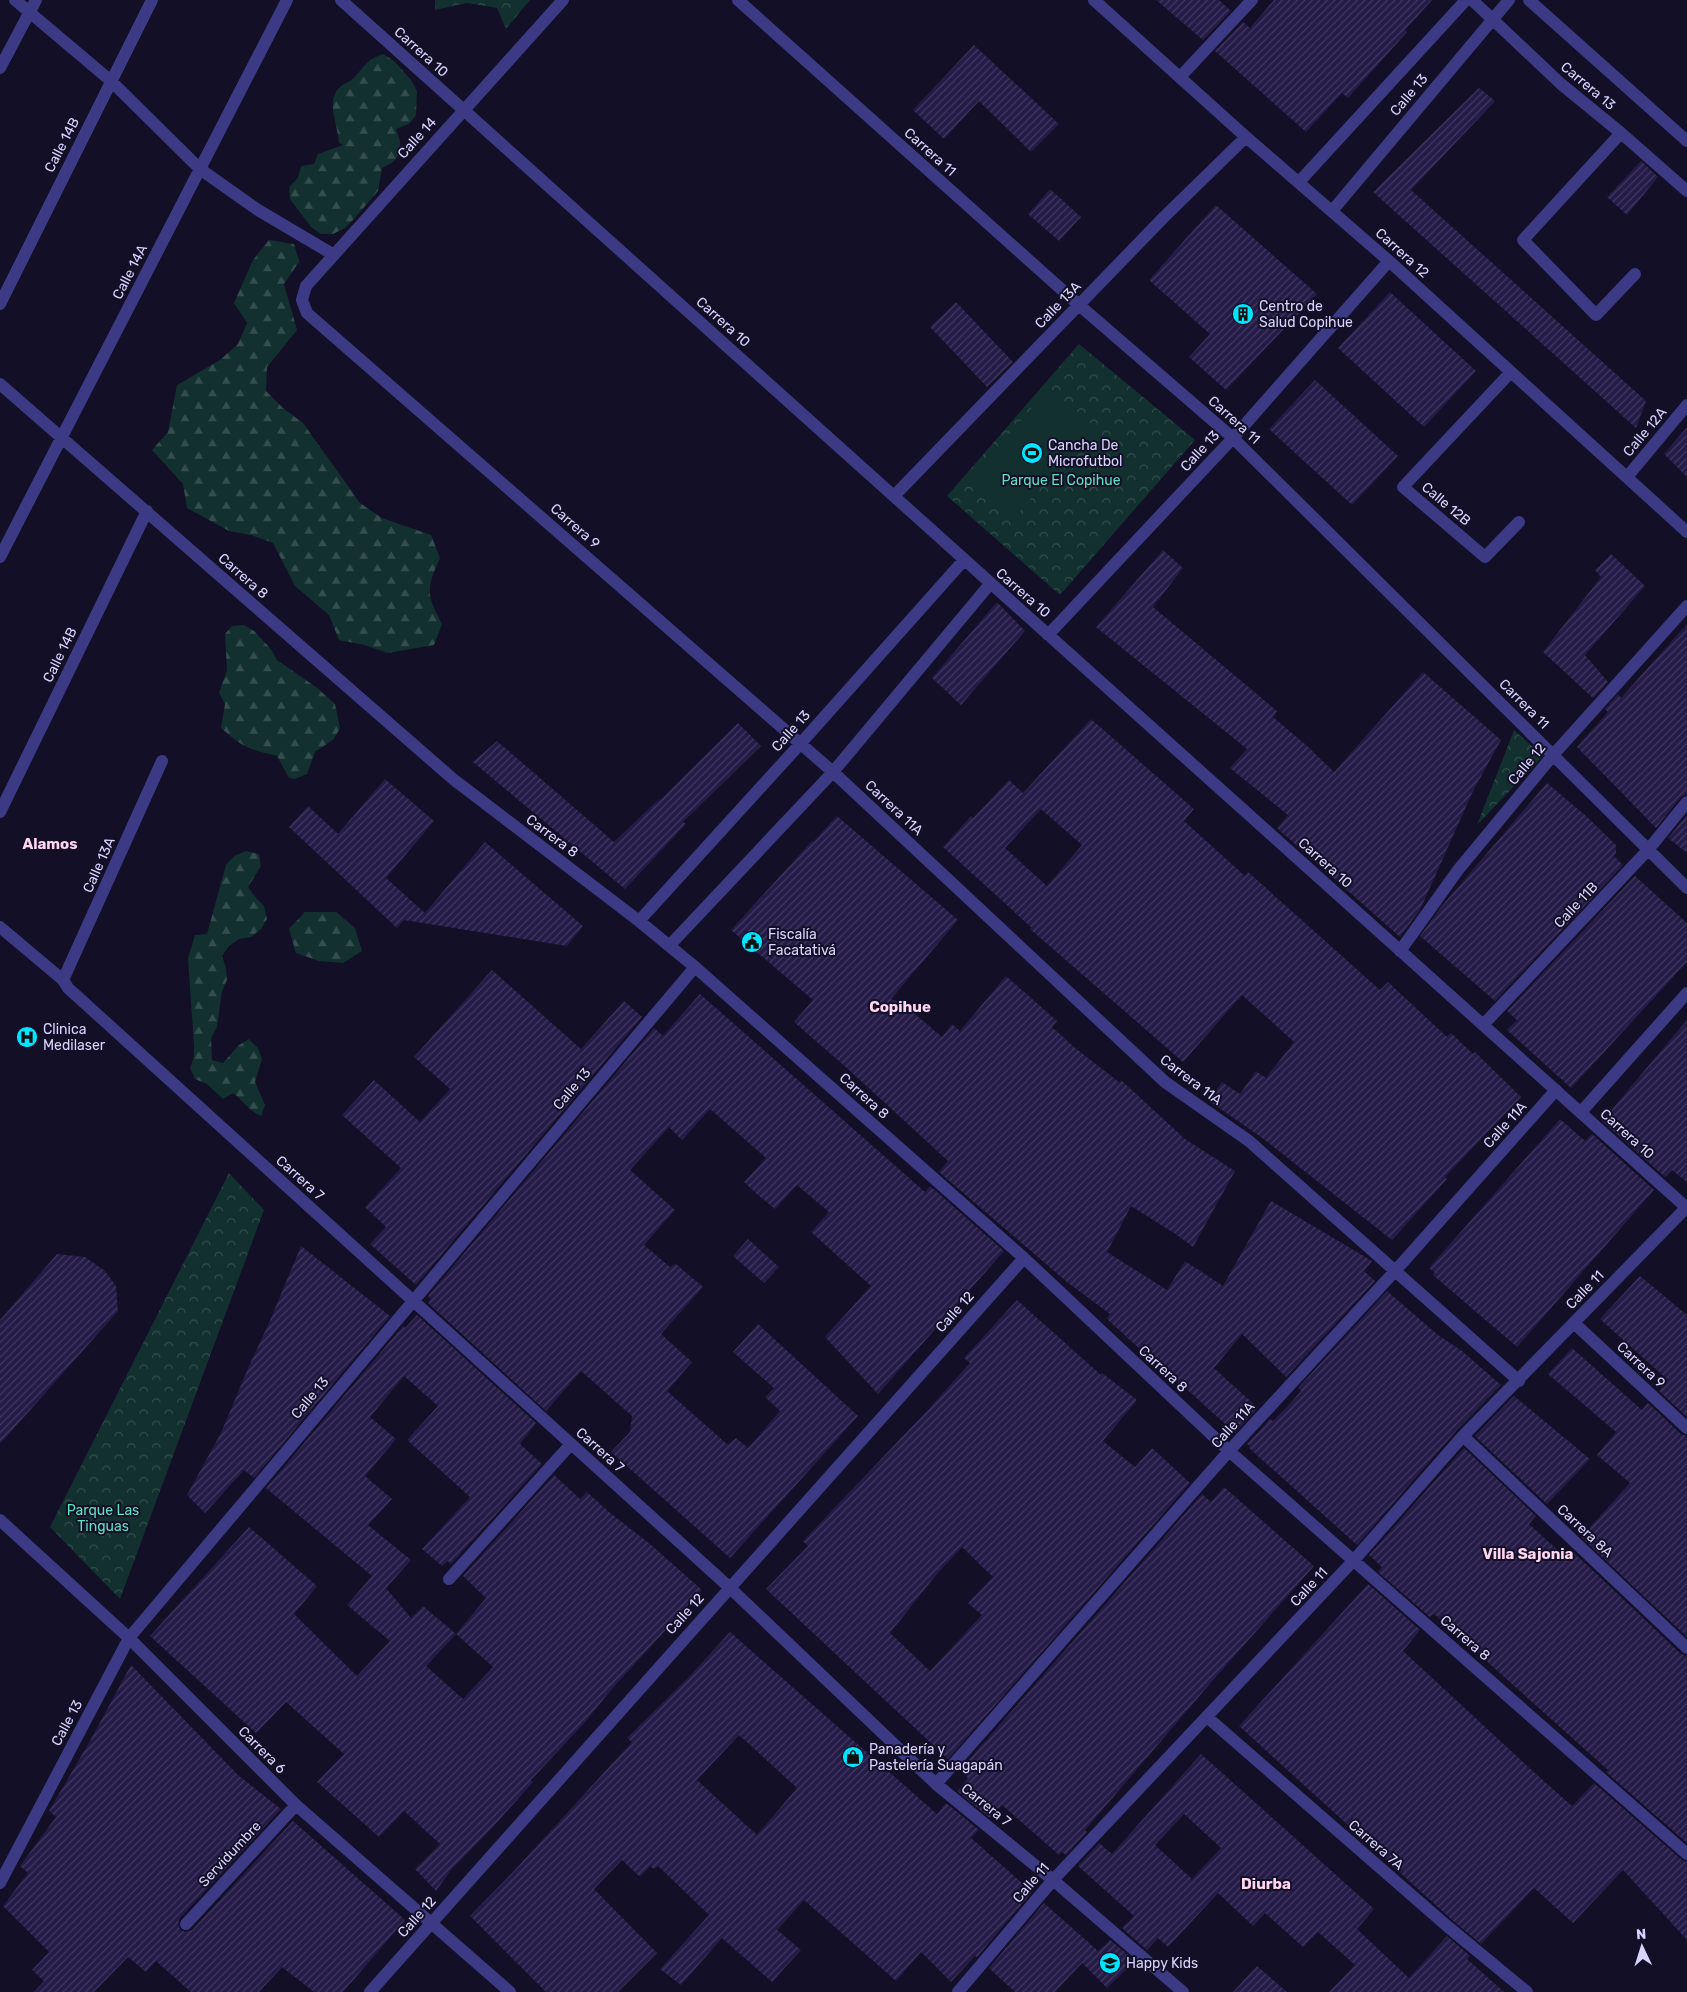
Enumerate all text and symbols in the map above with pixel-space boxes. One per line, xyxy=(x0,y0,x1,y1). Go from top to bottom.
street label: Carrera 10 xyxy=(391,23,452,81)
street label: Carrera 13 xyxy=(1557,58,1619,114)
street label: Calle 13 xyxy=(1387,71,1431,119)
street label: Calle 14 xyxy=(394,114,440,162)
street label: Calle 14B xyxy=(41,115,83,175)
street label: Carrera 11 xyxy=(901,124,959,180)
street label: Carrera 12 xyxy=(1372,225,1432,281)
street label: Calle 14A xyxy=(109,241,151,302)
street label: Calle 13A xyxy=(1031,277,1085,332)
street label: Carrera 10 xyxy=(693,293,754,351)
place label: Centro de Salud Copihue xyxy=(1259,298,1353,331)
building icon: Centro de Salud Copihue xyxy=(1231,302,1255,326)
street label: Carrera 11 xyxy=(1205,392,1263,448)
street label: Calle 12A xyxy=(1620,404,1671,460)
street label: Calle 13 xyxy=(1177,427,1223,475)
place label: Cancha De Microfutbol xyxy=(1048,437,1122,470)
sports icon: Cancha De Microfutbol xyxy=(1020,441,1044,465)
park label: Parque El Copihue xyxy=(1002,472,1121,489)
street label: Calle 12B xyxy=(1418,479,1474,529)
street label: Carrera 9 xyxy=(547,500,603,552)
street label: Carrera 8 xyxy=(215,550,272,602)
street label: Carrera 10 xyxy=(992,565,1054,621)
street label: Calle 14B xyxy=(39,625,81,685)
street label: Carrera 11 xyxy=(1495,675,1553,733)
street label: Calle 13 xyxy=(768,707,814,755)
street label: Calle 12 xyxy=(1505,740,1549,788)
street label: Carrera 11A xyxy=(861,777,927,840)
street label: Carrera 8 xyxy=(523,811,581,861)
street label: Calle 13A xyxy=(79,834,119,895)
street label: Carrera 10 xyxy=(1295,834,1356,892)
district label: Alamos xyxy=(22,835,78,853)
street label: Calle 11B xyxy=(1551,879,1601,931)
place label: Fiscalía Facatativá xyxy=(768,926,836,959)
public building icon: Fiscalía Facatativá xyxy=(740,930,764,954)
district label: Copihue xyxy=(869,998,931,1016)
place label: Clinica Medilaser xyxy=(43,1021,106,1054)
hospital icon: Clinica Medilaser xyxy=(15,1025,39,1049)
street label: Carrera 11A xyxy=(1157,1051,1226,1109)
street label: Calle 13 xyxy=(550,1065,594,1113)
street label: Carrera 8 xyxy=(836,1069,892,1123)
street label: Calle 11A xyxy=(1480,1098,1531,1152)
street label: Carrera 10 xyxy=(1597,1105,1658,1163)
street label: Carrera 7 xyxy=(272,1152,328,1204)
street label: Calle 11 xyxy=(1563,1267,1607,1313)
street label: Calle 12 xyxy=(932,1288,978,1336)
street label: Carrera 9 xyxy=(1613,1338,1669,1392)
street label: Carrera 8 xyxy=(1135,1342,1191,1396)
street label: Calle 13 xyxy=(288,1374,332,1422)
street label: Calle 11A xyxy=(1208,1398,1259,1452)
street label: Carrera 7 xyxy=(572,1424,628,1476)
street label: Carrera 8A xyxy=(1554,1501,1617,1562)
park label: Parque Las Tinguas xyxy=(67,1502,139,1535)
district label: Villa Sajonia xyxy=(1483,1545,1574,1563)
street label: Calle 11 xyxy=(1287,1564,1331,1610)
street label: Calle 12 xyxy=(662,1590,708,1638)
street label: Carrera 8 xyxy=(1437,1612,1494,1664)
street label: Calle 13 xyxy=(48,1697,86,1749)
street label: Carrera 6 xyxy=(235,1723,289,1777)
place label: Panadería y Pastelería Suagapán xyxy=(869,1741,1003,1774)
shop icon: Panadería y Pastelería Suagapán xyxy=(841,1745,865,1769)
street label: Carrera 7 xyxy=(958,1780,1014,1830)
street label: Carrera 7A xyxy=(1345,1816,1408,1874)
street label: Servidumbre xyxy=(195,1818,265,1890)
street label: Calle 11 xyxy=(1009,1860,1053,1906)
district label: Diurba xyxy=(1241,1875,1291,1893)
street label: Calle 12 xyxy=(394,1893,440,1941)
north arrow xyxy=(1617,1922,1667,1972)
text: N xyxy=(1636,1926,1647,1943)
school or university icon: Happy Kids xyxy=(1098,1951,1122,1975)
place label: Happy Kids xyxy=(1126,1955,1198,1972)

